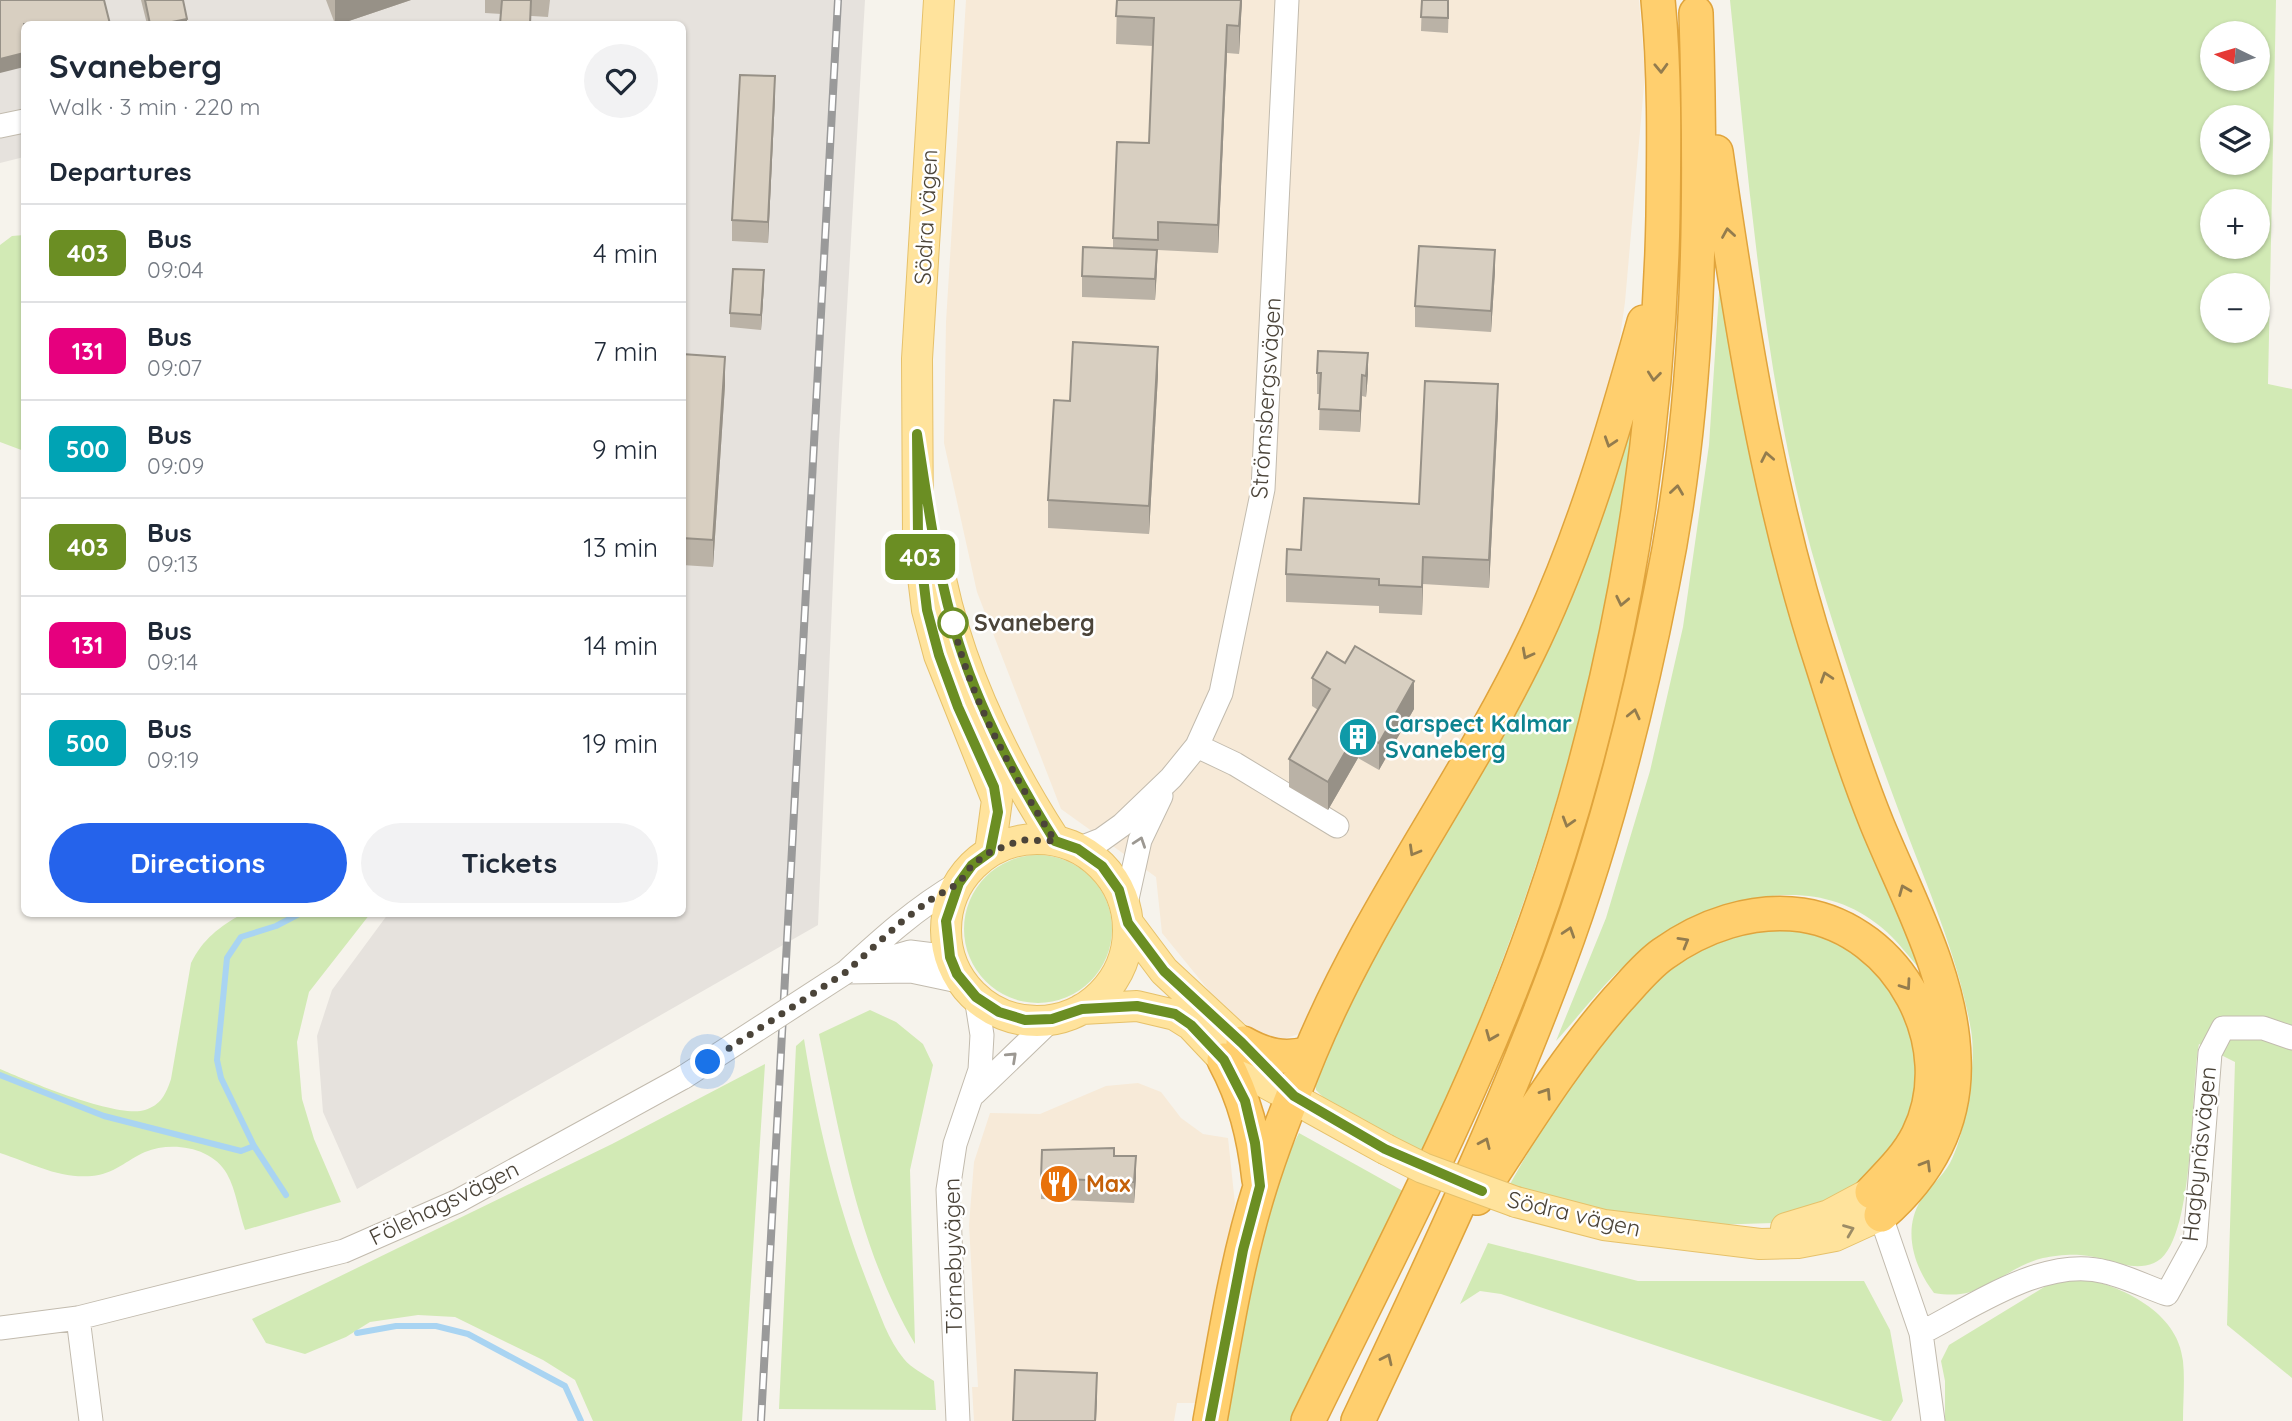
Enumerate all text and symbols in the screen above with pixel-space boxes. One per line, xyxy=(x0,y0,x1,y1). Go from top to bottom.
north arrow xyxy=(2200,21,2270,91)
map controls xyxy=(2200,21,2270,343)
button: heart xyxy=(584,44,658,118)
text: Svaneberg xyxy=(49,45,222,86)
one-way arrow xyxy=(1654,63,1669,74)
text: Walk · 3 min · 220 m xyxy=(49,92,261,121)
button: layers xyxy=(2200,105,2270,175)
street label: Södra vägen xyxy=(907,148,944,286)
text: Departures xyxy=(49,155,192,188)
button: + xyxy=(2200,189,2270,259)
text: Bus xyxy=(147,222,192,255)
one-way arrow xyxy=(1721,227,1736,239)
text: 4 min xyxy=(593,237,658,270)
text: 403 xyxy=(67,238,108,268)
text: 09:04 xyxy=(147,255,204,284)
button: − xyxy=(2200,273,2270,343)
street label: Strömsbergsvägen xyxy=(1244,296,1287,500)
text: Bus xyxy=(147,320,192,353)
text: 7 min xyxy=(593,335,658,368)
text: 131 xyxy=(72,336,103,366)
text: 09:07 xyxy=(147,353,202,382)
one-way arrow xyxy=(1647,370,1662,381)
text: Bus xyxy=(147,418,192,451)
text: 9 min xyxy=(592,433,658,466)
text: 500 xyxy=(66,434,109,464)
one-way arrow xyxy=(1603,436,1618,448)
text: 09:09 xyxy=(147,451,204,480)
one-way arrow xyxy=(1760,451,1775,463)
one-way arrow xyxy=(1669,484,1684,496)
text: Bus xyxy=(147,516,192,549)
text: 13 min xyxy=(583,531,658,564)
text: 403 xyxy=(67,532,108,562)
line badge: 403 xyxy=(880,534,960,580)
text: 403 xyxy=(899,542,941,572)
text: 09:13 xyxy=(147,549,198,578)
one-way arrow xyxy=(1616,595,1631,607)
marker: Svaneberg xyxy=(938,608,968,638)
place label: Svaneberg xyxy=(974,608,1095,637)
text: Bus xyxy=(147,614,192,647)
text: 14 min xyxy=(584,629,658,662)
text: 131 xyxy=(72,630,103,660)
one-way arrow xyxy=(1521,646,1535,659)
text: 09:14 xyxy=(147,647,198,676)
one-way arrow xyxy=(1820,671,1834,683)
one-way arrow xyxy=(1625,708,1640,720)
place label: Carspect Kalmar Svaneberg xyxy=(1385,709,1572,764)
text: Bus xyxy=(147,712,192,745)
building icon: Carspect Kalmar Svaneberg xyxy=(1337,716,1379,758)
text: 19 min xyxy=(582,727,658,760)
text: 500 xyxy=(66,728,109,758)
text: 09:19 xyxy=(147,745,199,774)
one-way arrow xyxy=(1562,815,1577,827)
button: Directions xyxy=(49,823,347,903)
button: Tickets xyxy=(361,823,658,903)
one-way arrow xyxy=(1132,836,1147,848)
one-way arrow xyxy=(1409,844,1422,856)
one-way arrow xyxy=(1898,885,1912,898)
one-way arrow xyxy=(1561,926,1576,938)
one-way arrow xyxy=(1676,937,1689,950)
one-way arrow xyxy=(1898,977,1910,990)
one-way arrow xyxy=(1485,1028,1499,1041)
your location xyxy=(690,1044,725,1079)
one-way arrow xyxy=(1004,1052,1017,1065)
street label: Hagbynäsvägen xyxy=(2175,1065,2222,1243)
one-way arrow xyxy=(1538,1088,1551,1101)
one-way arrow xyxy=(1476,1137,1490,1149)
street label: Fölehagsvägen xyxy=(364,1154,523,1251)
one-way arrow xyxy=(1918,1159,1931,1172)
restaurant icon: Max xyxy=(1038,1163,1080,1205)
place label: Max xyxy=(1086,1169,1130,1198)
street label: Törnebyvägen xyxy=(937,1178,968,1334)
street label: Södra vägen xyxy=(1505,1184,1644,1243)
one-way arrow xyxy=(1842,1224,1855,1238)
one-way arrow xyxy=(1379,1354,1393,1366)

